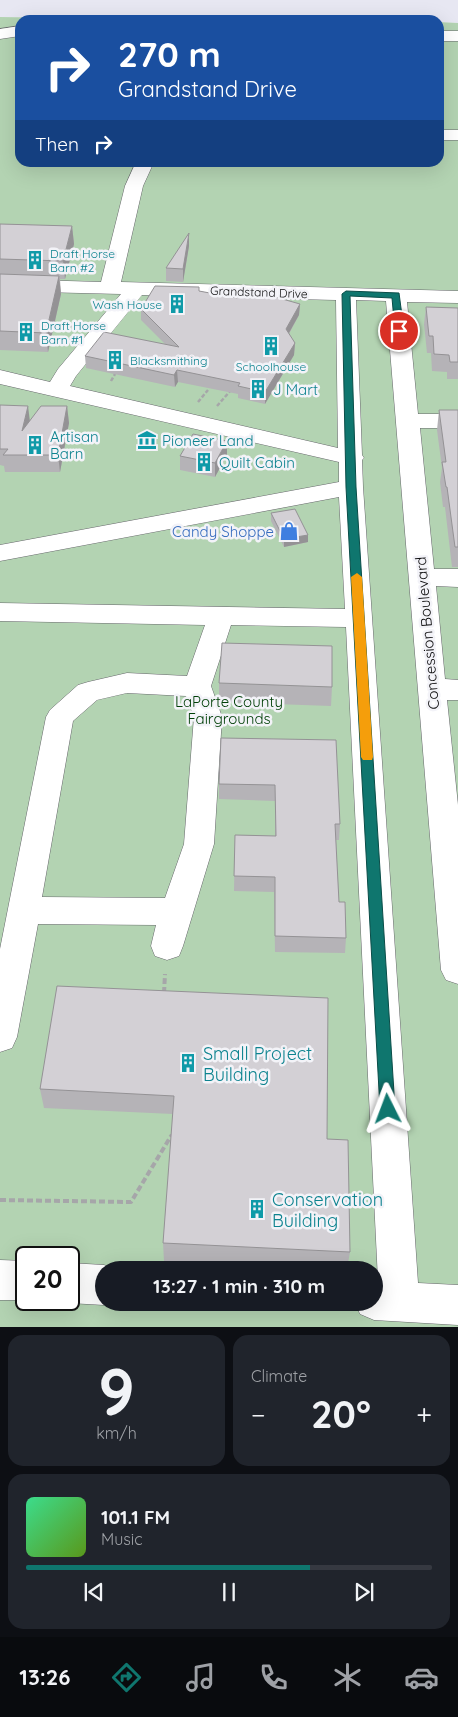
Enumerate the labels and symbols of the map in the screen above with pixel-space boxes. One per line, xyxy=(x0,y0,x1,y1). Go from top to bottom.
place label: Draft Horse Barn #2 xyxy=(50,246,115,275)
building icon: Draft Horse Barn #2 xyxy=(24,249,46,271)
street label: Grandstand Drive xyxy=(210,283,308,301)
building icon: Wash House xyxy=(166,293,188,315)
place label: Wash House xyxy=(92,297,162,312)
pin xyxy=(378,310,420,352)
place label: Draft Horse Barn #1 xyxy=(41,318,106,347)
building icon: Draft Horse Barn #1 xyxy=(15,321,37,343)
building icon: Schoolhouse xyxy=(260,335,282,357)
building icon: Blacksmithing xyxy=(104,349,126,371)
place label: Blacksmithing xyxy=(130,353,207,368)
place label: Schoolhouse xyxy=(236,359,306,374)
building icon: J Mart xyxy=(247,378,269,400)
place label: J Mart xyxy=(273,380,318,399)
place label: Artisan Barn xyxy=(50,427,99,463)
museum icon: Pioneer Land xyxy=(136,429,158,451)
place label: Pioneer Land xyxy=(162,431,254,450)
building icon: Artisan Barn xyxy=(24,434,46,456)
building icon: Quilt Cabin xyxy=(193,451,215,473)
place label: Quilt Cabin xyxy=(219,453,295,472)
shop icon: Candy Shoppe xyxy=(278,520,300,542)
place label: Candy Shoppe xyxy=(172,522,274,541)
street label: Concession Boulevard xyxy=(411,556,443,710)
park label: LaPorte County Fairgrounds xyxy=(175,692,283,728)
place label: Small Project Building xyxy=(203,1042,312,1086)
building icon: Small Project Building xyxy=(177,1052,199,1074)
position arrow xyxy=(361,1082,413,1134)
place label: Conservation Building xyxy=(272,1188,383,1232)
building icon: Conservation Building xyxy=(246,1198,268,1220)
speed limit sign: 20 xyxy=(15,1246,80,1311)

